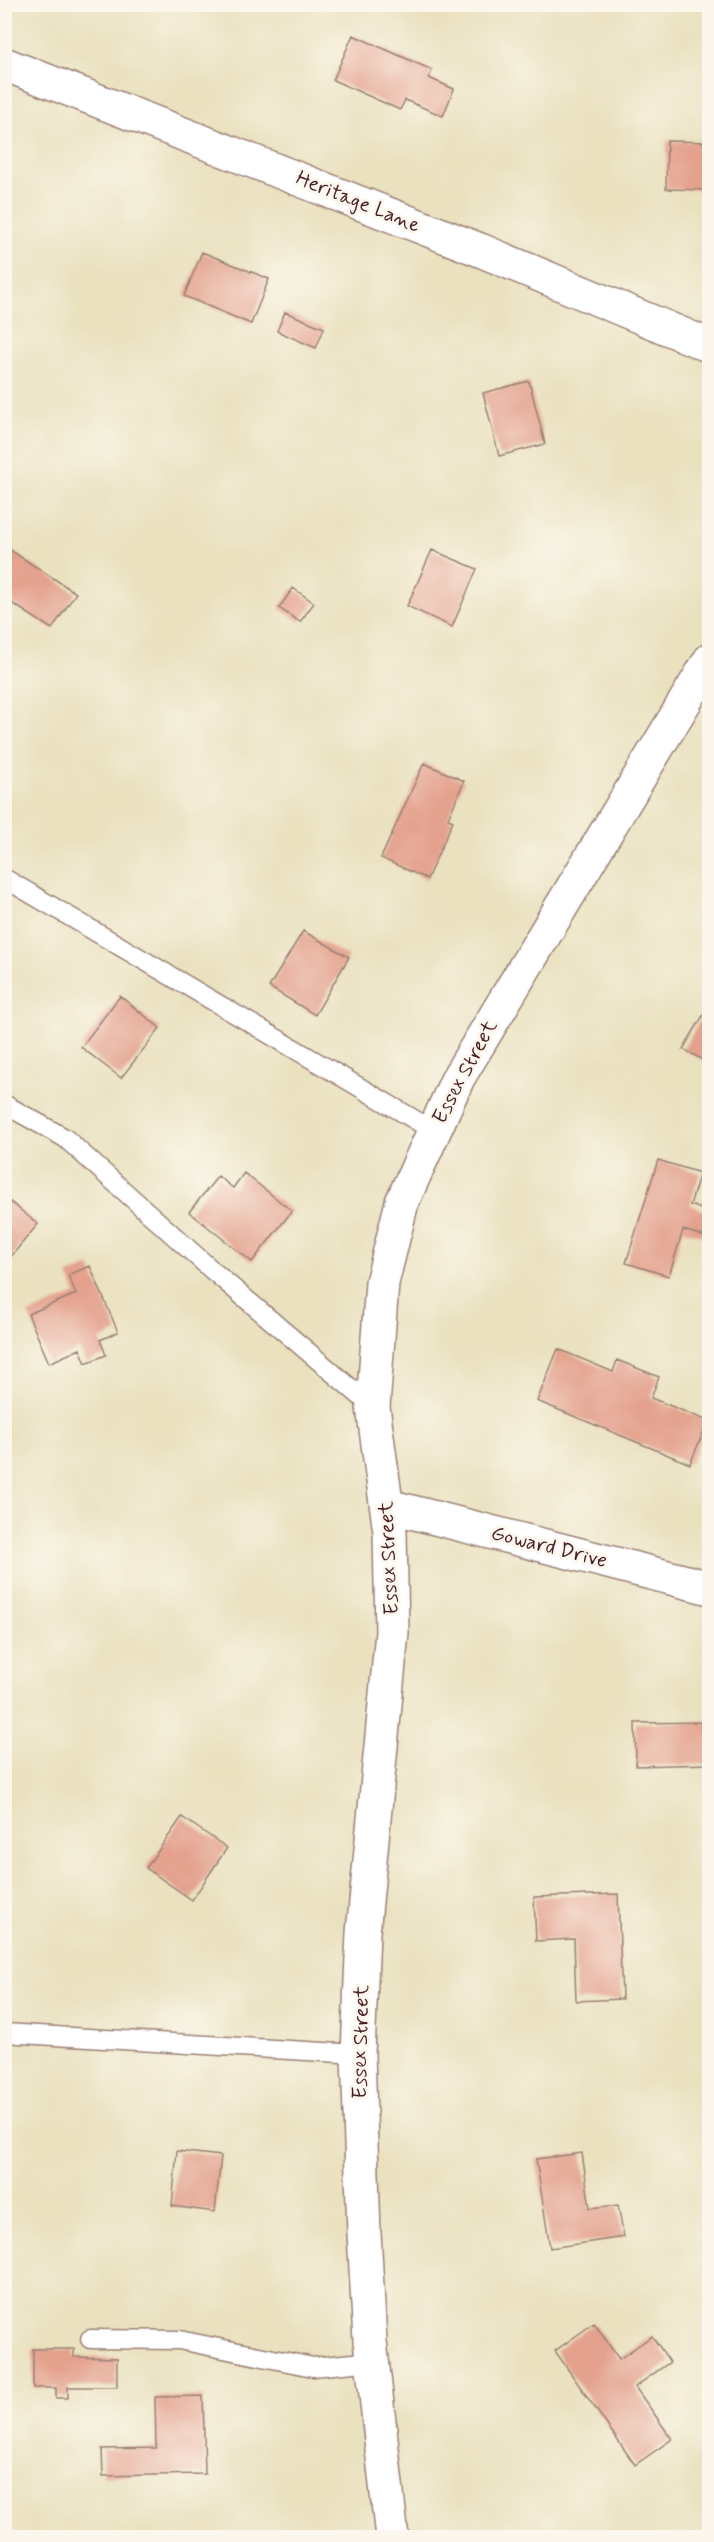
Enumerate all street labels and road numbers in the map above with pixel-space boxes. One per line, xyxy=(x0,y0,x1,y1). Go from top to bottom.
street label: Heritage Lane xyxy=(292,164,424,240)
street label: Essex Street xyxy=(426,1015,504,1129)
street label: Essex Street xyxy=(372,1500,406,1616)
street label: Goward Drive xyxy=(488,1519,610,1575)
street label: Essex Street xyxy=(346,1984,376,2099)

